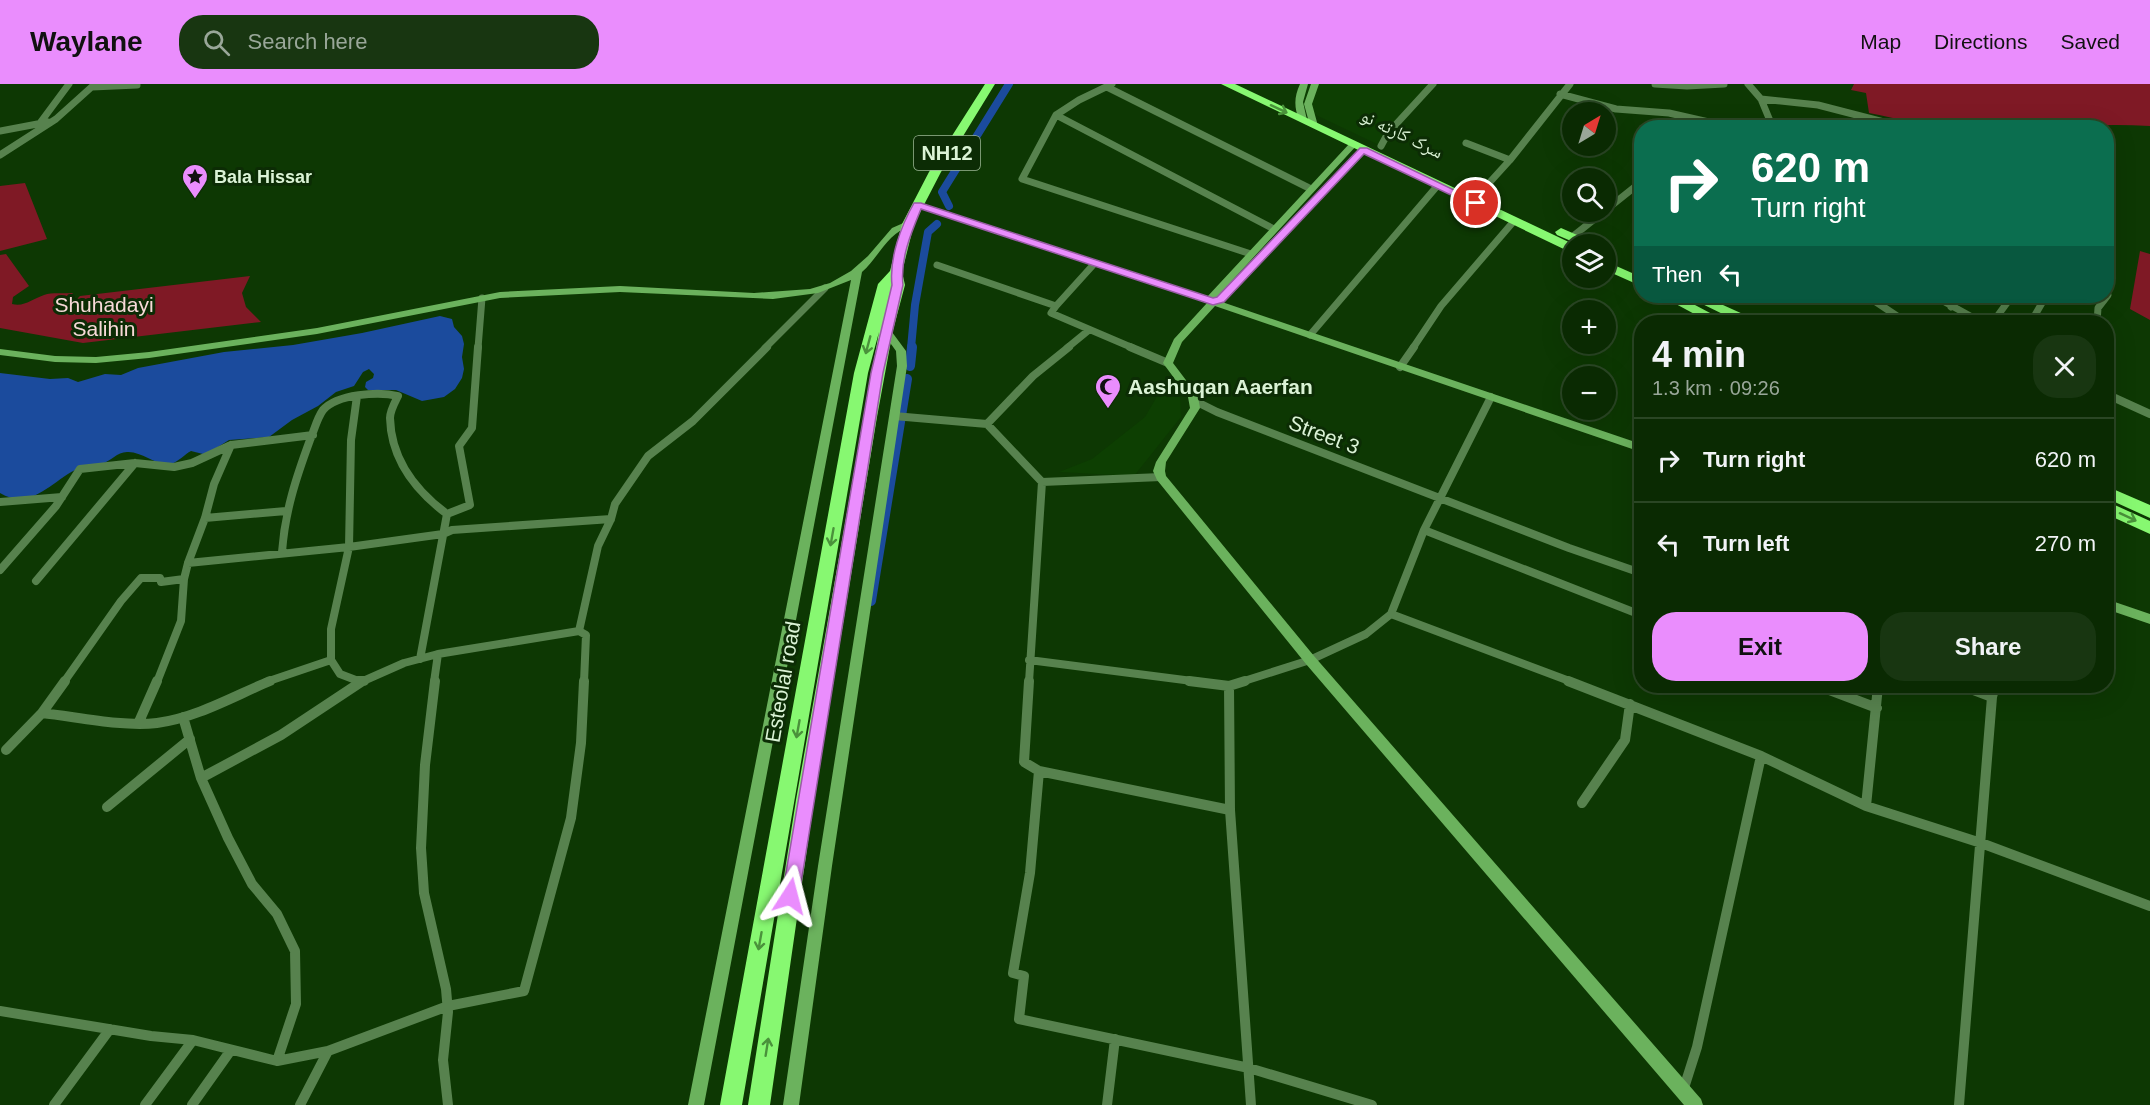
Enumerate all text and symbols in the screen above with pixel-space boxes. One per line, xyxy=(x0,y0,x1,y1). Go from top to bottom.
search box xyxy=(179,15,599,69)
text: Waylane xyxy=(30,26,143,57)
icon: search xyxy=(200,26,233,59)
text: Search here xyxy=(248,29,367,54)
text: Map xyxy=(1860,30,1901,53)
text: Directions xyxy=(1934,30,2027,53)
text: Saved xyxy=(2060,30,2120,53)
north arrow xyxy=(1562,102,1616,156)
map controls xyxy=(1562,102,1616,420)
one-way arrow xyxy=(1269,103,1287,115)
street label: سرک کارته نو xyxy=(1358,106,1446,162)
road number: NH12 xyxy=(914,136,980,170)
icon: right xyxy=(1652,144,1730,222)
text: 620 m xyxy=(1751,144,1870,191)
place icon: Bala Hissar xyxy=(180,162,210,200)
place label: Bala Hissar xyxy=(214,167,312,187)
button: search xyxy=(1562,168,1616,222)
pin xyxy=(1450,177,1501,228)
icon: arrive xyxy=(1459,186,1492,219)
text: Turn right xyxy=(1751,193,1866,223)
button: layers xyxy=(1562,234,1616,288)
icon: left xyxy=(1714,258,1747,291)
text: Then xyxy=(1652,262,1702,287)
park label: Shuhadayi Salihin xyxy=(54,293,154,340)
button: + xyxy=(1562,300,1616,354)
text: 4 min xyxy=(1652,334,1746,375)
one-way arrow xyxy=(862,335,873,354)
button: close xyxy=(2033,335,2096,398)
button: − xyxy=(1562,366,1616,420)
mosque icon: Aashuqan Aaerfan xyxy=(1093,372,1123,410)
place label: Aashuqan Aaerfan xyxy=(1128,375,1313,398)
text: 1.3 km · 09:26 xyxy=(1652,377,1780,399)
street label: Street 3 xyxy=(1286,411,1363,458)
icon: right xyxy=(1652,444,1685,477)
text: Turn right xyxy=(1703,447,1805,472)
text: 620 m xyxy=(2035,447,2096,472)
one-way arrow xyxy=(2119,512,2137,524)
one-way arrow xyxy=(826,526,837,546)
icon: left xyxy=(1652,528,1685,561)
text: Turn left xyxy=(1703,531,1789,556)
text: 270 m xyxy=(2035,531,2096,556)
button: Exit xyxy=(1652,612,1868,681)
button: Share xyxy=(1880,612,2096,681)
street label: Esteolal road xyxy=(761,620,804,744)
one-way arrow xyxy=(792,718,803,738)
position arrow xyxy=(758,864,822,928)
one-way arrow xyxy=(754,931,765,951)
one-way arrow xyxy=(762,1038,773,1058)

